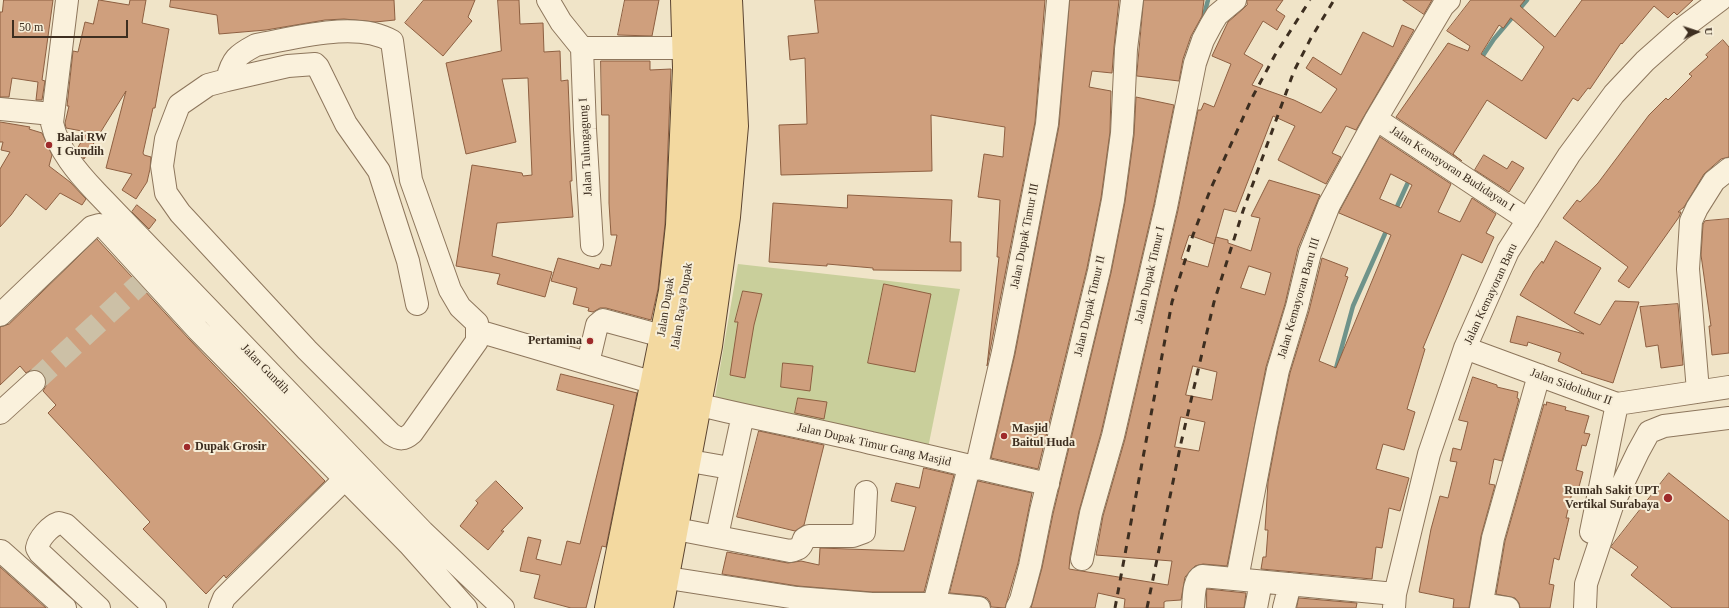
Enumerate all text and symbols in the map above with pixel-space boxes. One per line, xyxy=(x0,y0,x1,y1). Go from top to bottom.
scale bar xyxy=(14,12,130,38)
north arrow xyxy=(1677,12,1717,52)
text: 50 m xyxy=(19,20,43,34)
text: U xyxy=(1703,27,1715,36)
street label: Jalan Tulungagung I xyxy=(576,98,596,196)
street label: Jalan Kemayoran Budidayan I xyxy=(1387,123,1517,215)
place label: Balai RW I Gundih xyxy=(57,131,107,159)
marker: Balai RW I Gundih xyxy=(44,140,54,150)
street label: Jalan Dupak Timur III xyxy=(1008,182,1042,290)
street label: Jalan Dupak Timur I xyxy=(1132,225,1168,325)
street label: Jalan Kemayoran Baru III xyxy=(1275,236,1323,360)
street label: Jalan Kemayoran Baru xyxy=(1461,241,1521,347)
street label: Jalan Dupak Timur II xyxy=(1071,254,1109,358)
street label: Jalan Raya Dupak xyxy=(668,262,696,350)
street label: Jalan Dupak xyxy=(654,276,678,338)
place label: Pertamina xyxy=(528,334,582,348)
marker: Pertamina xyxy=(585,336,595,346)
street label: Jalan Gundih xyxy=(238,341,292,397)
street label: Jalan Sidoluhur II xyxy=(1528,366,1614,408)
street label: Jalan Dupak Timur Gang Masjid xyxy=(796,420,952,470)
place label: Masjid Baitul Huda xyxy=(1012,422,1075,450)
marker: Masjid Baitul Huda xyxy=(999,431,1009,441)
place label: Dupak Grosir xyxy=(195,440,266,454)
marker: Dupak Grosir xyxy=(182,442,192,452)
place label: Rumah Sakit UPT Vertikal Surabaya xyxy=(1564,484,1659,512)
marker: Rumah Sakit UPT Vertikal Surabaya xyxy=(1662,492,1674,504)

